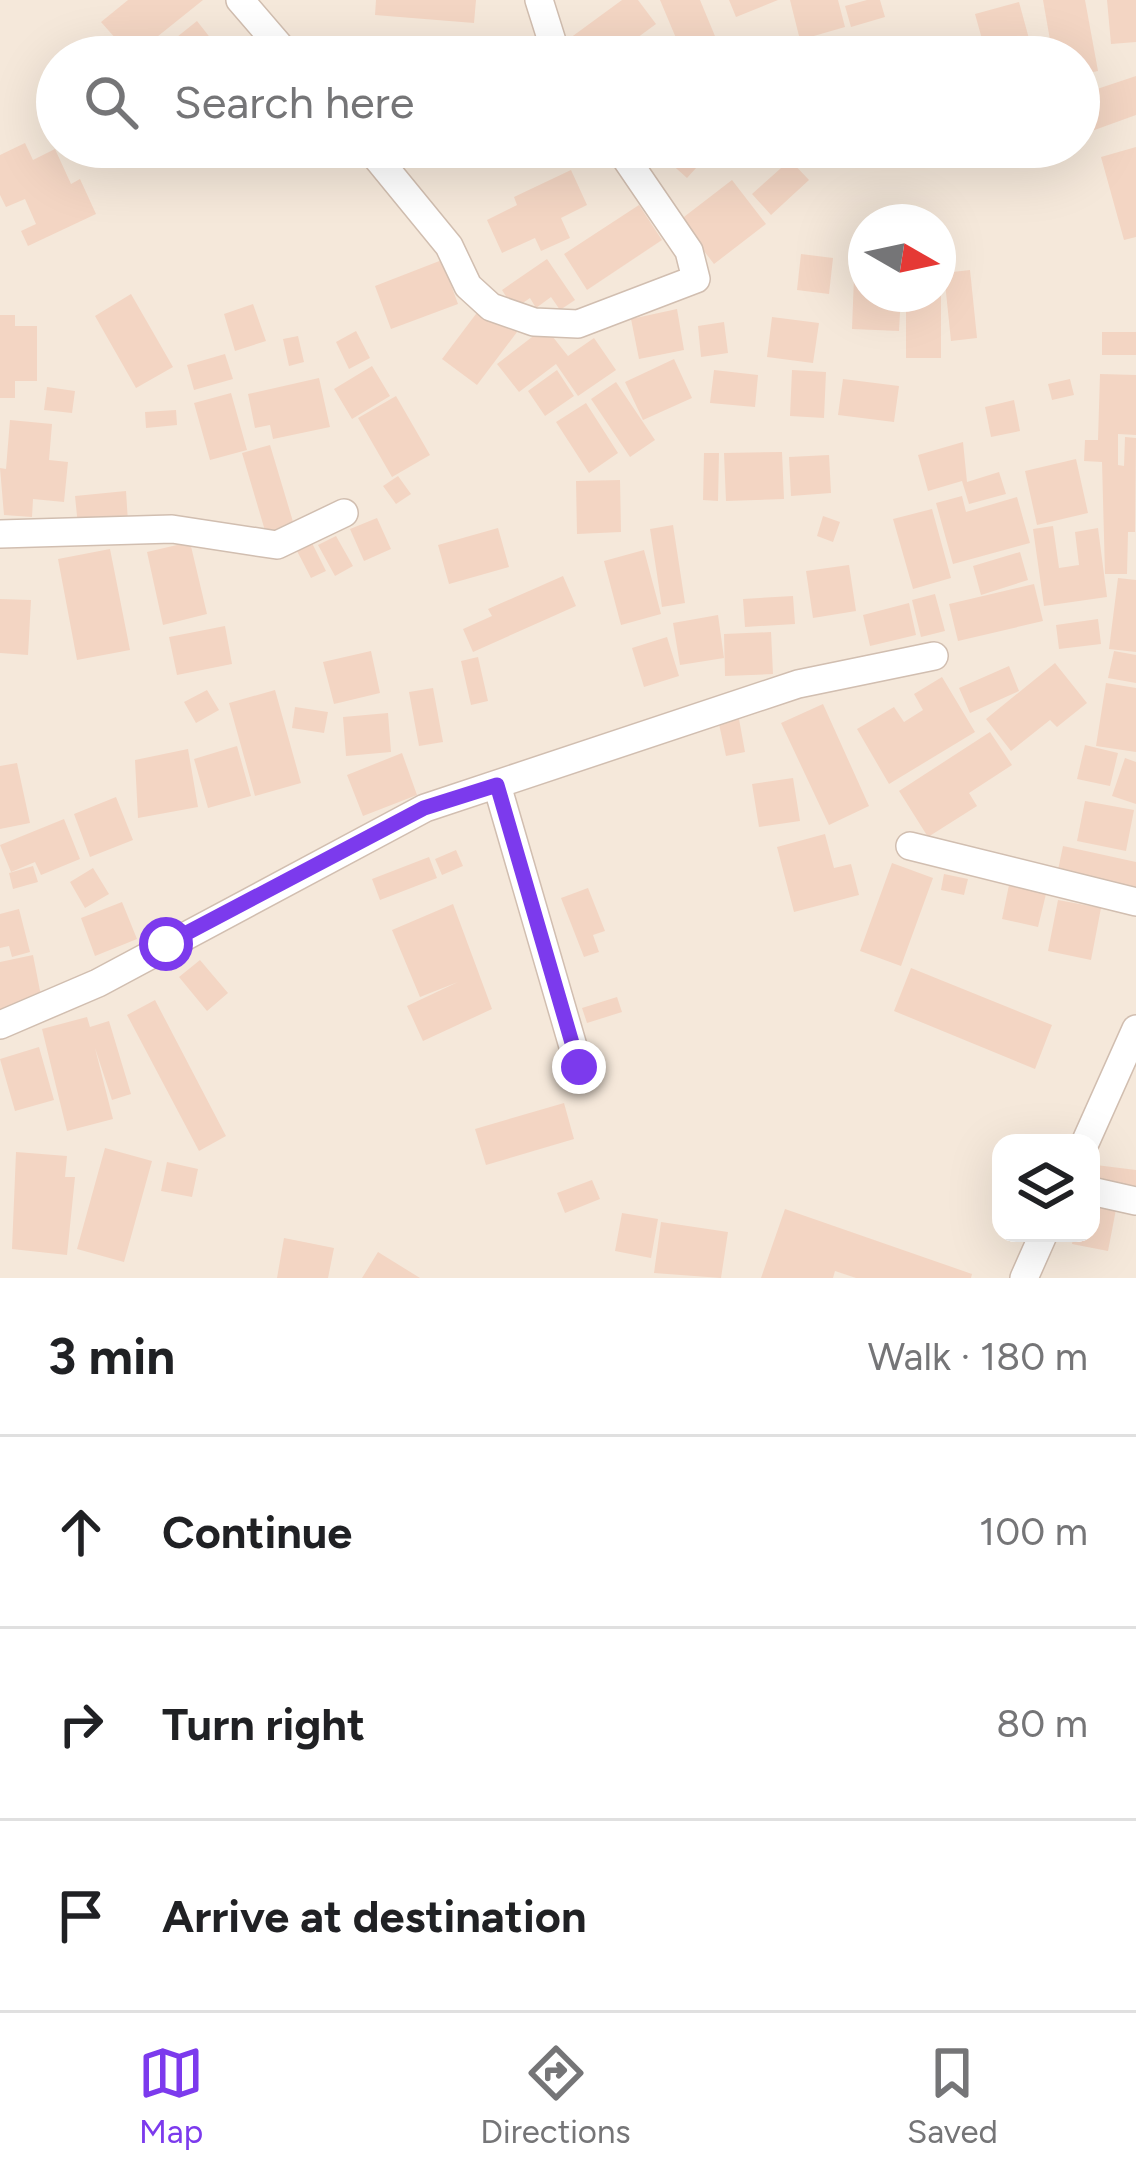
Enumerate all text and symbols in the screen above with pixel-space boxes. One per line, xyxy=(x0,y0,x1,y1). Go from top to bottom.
search box xyxy=(36,36,1100,168)
icon: search xyxy=(78,69,144,135)
text: Search here xyxy=(174,75,414,129)
north arrow xyxy=(848,204,956,312)
route start xyxy=(139,917,193,971)
route end xyxy=(552,1040,606,1094)
map controls xyxy=(992,1134,1100,1242)
button: layers xyxy=(992,1134,1100,1242)
text: 3 min xyxy=(48,1326,175,1387)
text: Walk · 180 m xyxy=(868,1333,1088,1380)
icon: ahead xyxy=(48,1499,114,1565)
text: Continue xyxy=(162,1505,352,1559)
text: 100 m xyxy=(979,1508,1088,1555)
icon: right xyxy=(48,1691,114,1757)
text: Turn right xyxy=(162,1697,365,1751)
text: 80 m xyxy=(996,1700,1088,1747)
icon: arrive xyxy=(48,1883,114,1949)
text: Arrive at destination xyxy=(162,1889,586,1943)
tab: Map xyxy=(138,2040,204,2151)
tab: Directions xyxy=(480,2040,631,2151)
tab: Saved xyxy=(907,2040,998,2151)

